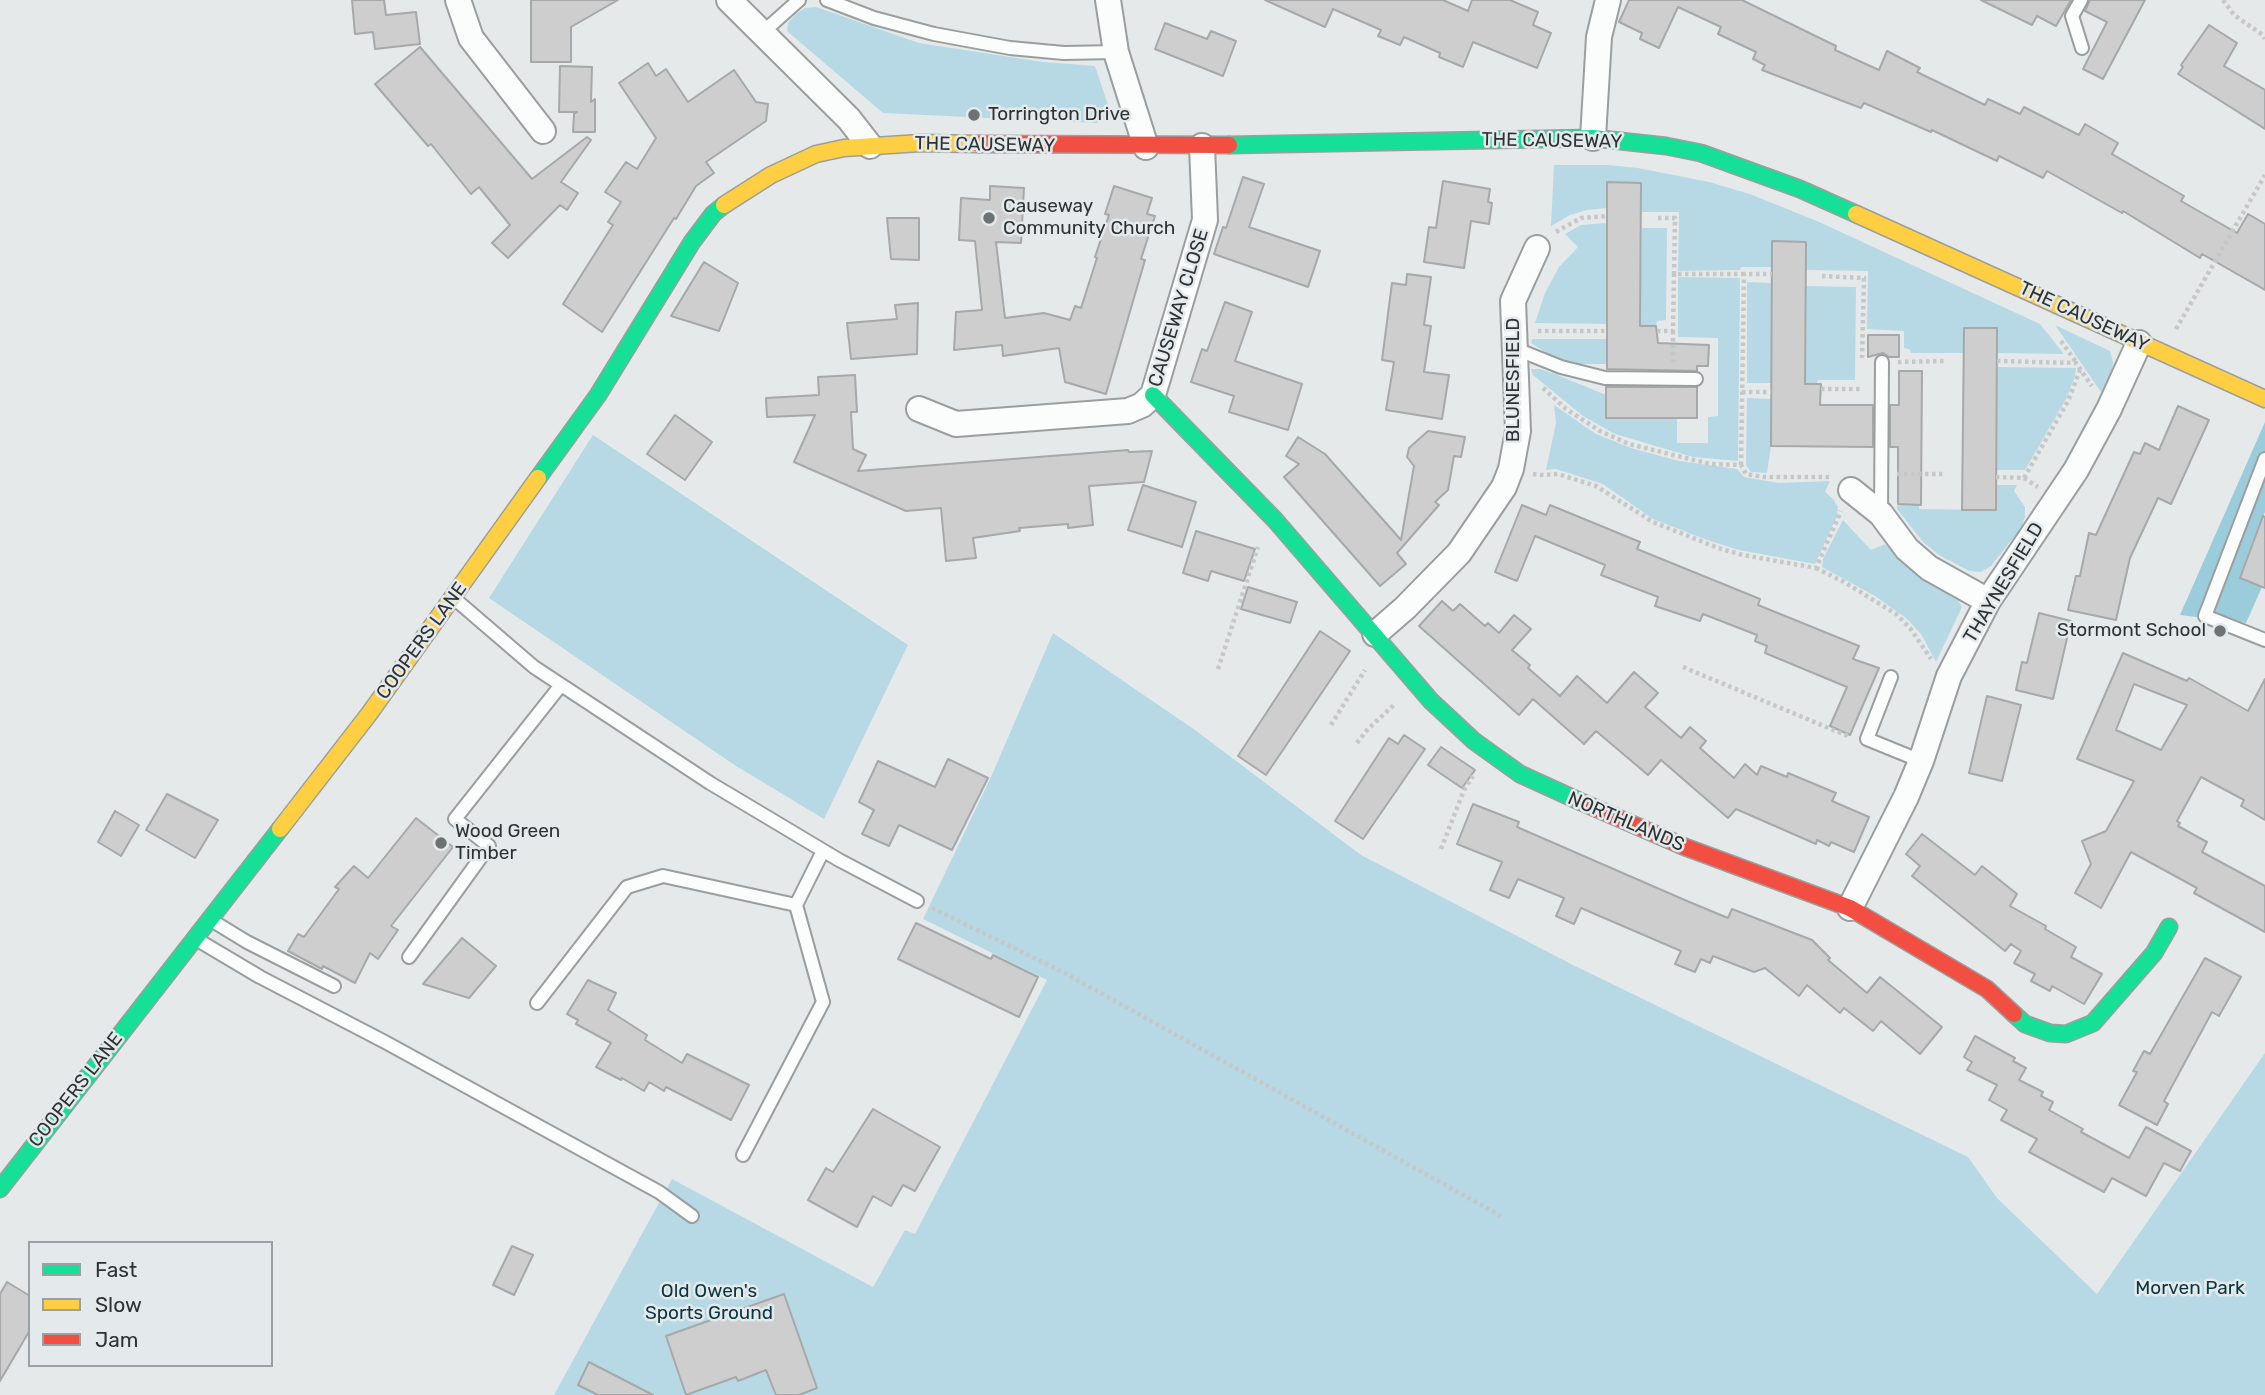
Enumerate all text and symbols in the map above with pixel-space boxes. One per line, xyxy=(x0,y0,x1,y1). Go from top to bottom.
place label: Torrington Drive xyxy=(988,104,1130,126)
marker: Torrington Drive xyxy=(966,107,982,123)
street label: THE CAUSEWAY xyxy=(1481,128,1623,154)
street label: THE CAUSEWAY xyxy=(914,132,1056,158)
place label: Causeway Community Church xyxy=(1003,196,1175,240)
marker: Causeway Community Church xyxy=(981,210,997,226)
street label: CAUSEWAY CLOSE xyxy=(1144,226,1214,390)
street label: THE CAUSEWAY xyxy=(2015,277,2153,357)
street label: BLUNESFIELD xyxy=(1503,318,1525,442)
street label: THAYNESFIELD xyxy=(1959,519,2049,647)
street label: COOPERS LANE xyxy=(372,578,472,704)
place label: Stormont School xyxy=(2057,620,2206,642)
marker: Stormont School xyxy=(2212,623,2228,639)
street label: NORTHLANDS xyxy=(1564,787,1688,857)
place label: Wood Green Timber xyxy=(455,821,560,865)
marker: Wood Green Timber xyxy=(433,835,449,851)
street label: COOPERS LANE xyxy=(24,1028,128,1152)
legend xyxy=(28,1241,273,1367)
text: Fast xyxy=(95,1257,137,1282)
park label: Morven Park xyxy=(2135,1278,2245,1300)
park label: Old Owen's Sports Ground xyxy=(645,1281,773,1325)
text: Slow xyxy=(95,1292,142,1317)
text: Jam xyxy=(95,1327,139,1352)

